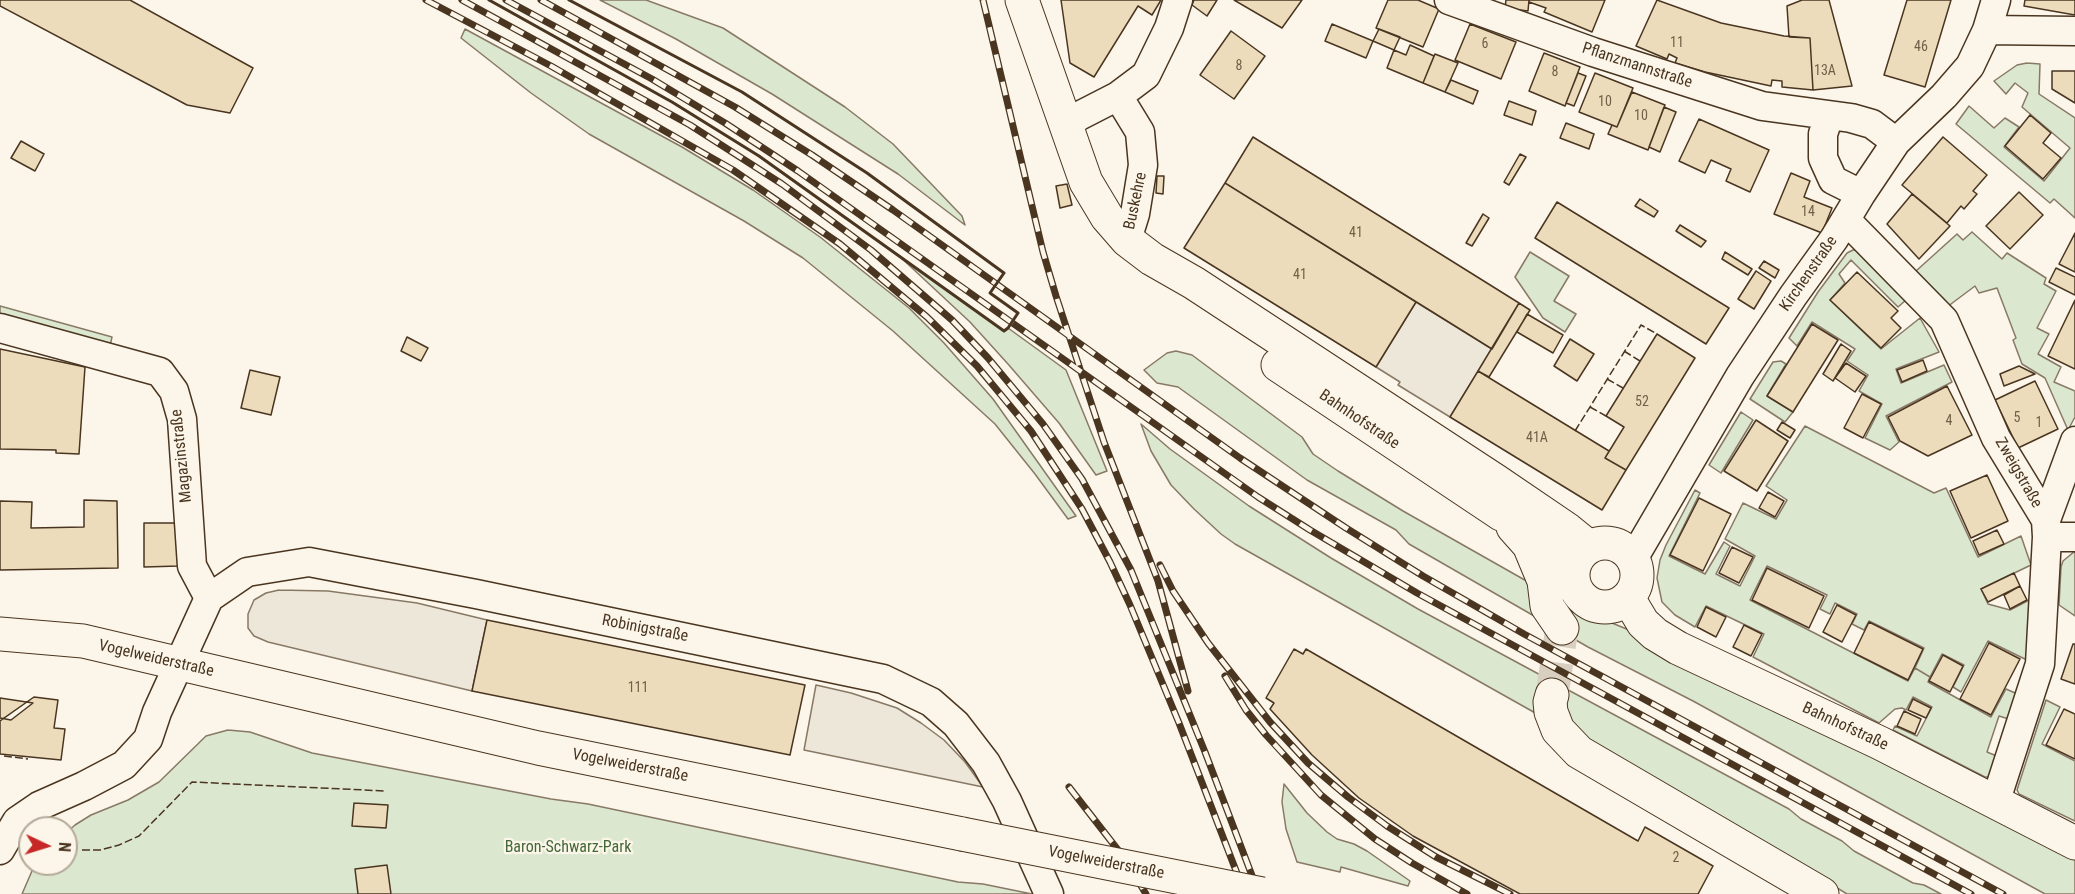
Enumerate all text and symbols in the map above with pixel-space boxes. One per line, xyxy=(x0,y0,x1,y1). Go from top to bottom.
house number: 11 xyxy=(1670,35,1684,51)
house number: 6 xyxy=(1482,36,1488,52)
street label: Pflanzmannstraße xyxy=(1579,39,1695,93)
house number: 46 xyxy=(1914,39,1928,55)
house number: 8 xyxy=(1236,58,1242,74)
house number: 13A xyxy=(1814,63,1836,79)
house number: 8 xyxy=(1552,64,1558,80)
house number: 10 xyxy=(1598,94,1612,110)
house number: 10 xyxy=(1634,108,1648,124)
street label: Buskehre xyxy=(1121,171,1151,231)
house number: 14 xyxy=(1801,204,1815,220)
house number: 41 xyxy=(1349,225,1363,241)
street label: Kirchenstraße xyxy=(1776,233,1842,315)
house number: 41 xyxy=(1293,267,1307,283)
street label: Bahnhofstraße xyxy=(1315,386,1403,454)
house number: 52 xyxy=(1635,394,1649,410)
street label: Magazinstraße xyxy=(168,408,196,504)
house number: 5 xyxy=(2014,410,2020,426)
house number: 4 xyxy=(1946,413,1952,429)
house number: 1 xyxy=(2036,415,2042,431)
house number: 41A xyxy=(1526,430,1548,446)
street label: Zweigstraße xyxy=(1990,435,2046,511)
street label: Robinigstraße xyxy=(600,611,690,647)
street label: Vogelweiderstraße xyxy=(97,636,215,682)
house number: 111 xyxy=(628,680,648,696)
street label: Bahnhofstraße xyxy=(1799,699,1891,755)
street label: Vogelweiderstraße xyxy=(570,745,690,787)
north arrow xyxy=(18,816,78,876)
park label: Baron-Schwarz-Park xyxy=(505,838,631,858)
text: N xyxy=(55,842,74,853)
street label: Vogelweiderstraße xyxy=(1046,842,1166,884)
house number: 2 xyxy=(1673,850,1679,866)

